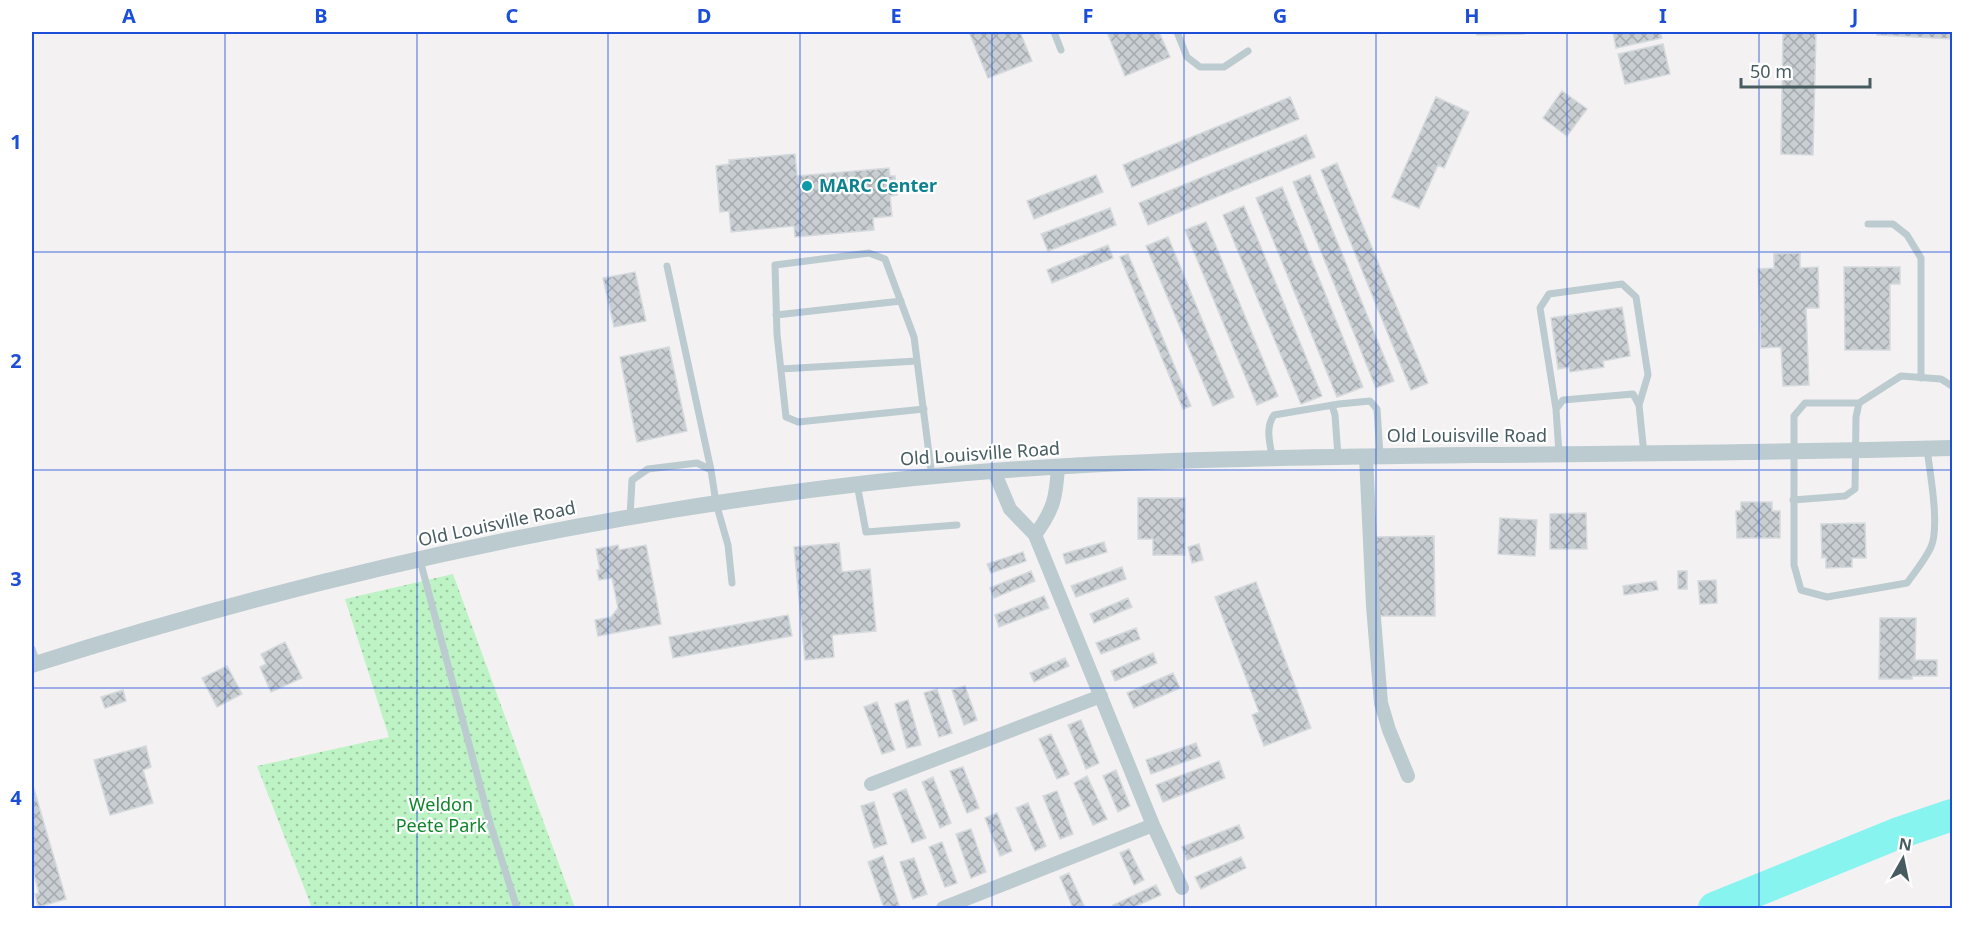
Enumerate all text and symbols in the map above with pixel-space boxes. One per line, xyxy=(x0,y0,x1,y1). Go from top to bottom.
text: A xyxy=(122,2,136,29)
text: B xyxy=(314,2,328,29)
text: C xyxy=(506,2,519,29)
text: D xyxy=(697,2,711,29)
text: E xyxy=(890,2,902,29)
text: F xyxy=(1083,2,1093,29)
text: G xyxy=(1273,2,1287,29)
text: H xyxy=(1464,2,1480,29)
text: I xyxy=(1659,2,1667,29)
text: J xyxy=(1850,2,1858,29)
scale bar xyxy=(1741,51,1870,89)
text: 50 m xyxy=(1750,59,1792,83)
text: 1 xyxy=(10,128,22,155)
place label: MARC Center xyxy=(819,173,937,197)
marker: MARC Center xyxy=(800,179,814,193)
text: 2 xyxy=(10,347,22,374)
street label: Old Louisville Road xyxy=(1387,423,1547,447)
street label: Old Louisville Road xyxy=(899,435,1061,471)
street label: Old Louisville Road xyxy=(416,495,578,551)
text: 3 xyxy=(10,565,22,592)
text: 4 xyxy=(10,784,22,811)
park label: Weldon Peete Park xyxy=(396,792,487,837)
north arrow xyxy=(1873,829,1933,889)
text: N xyxy=(1897,832,1913,856)

